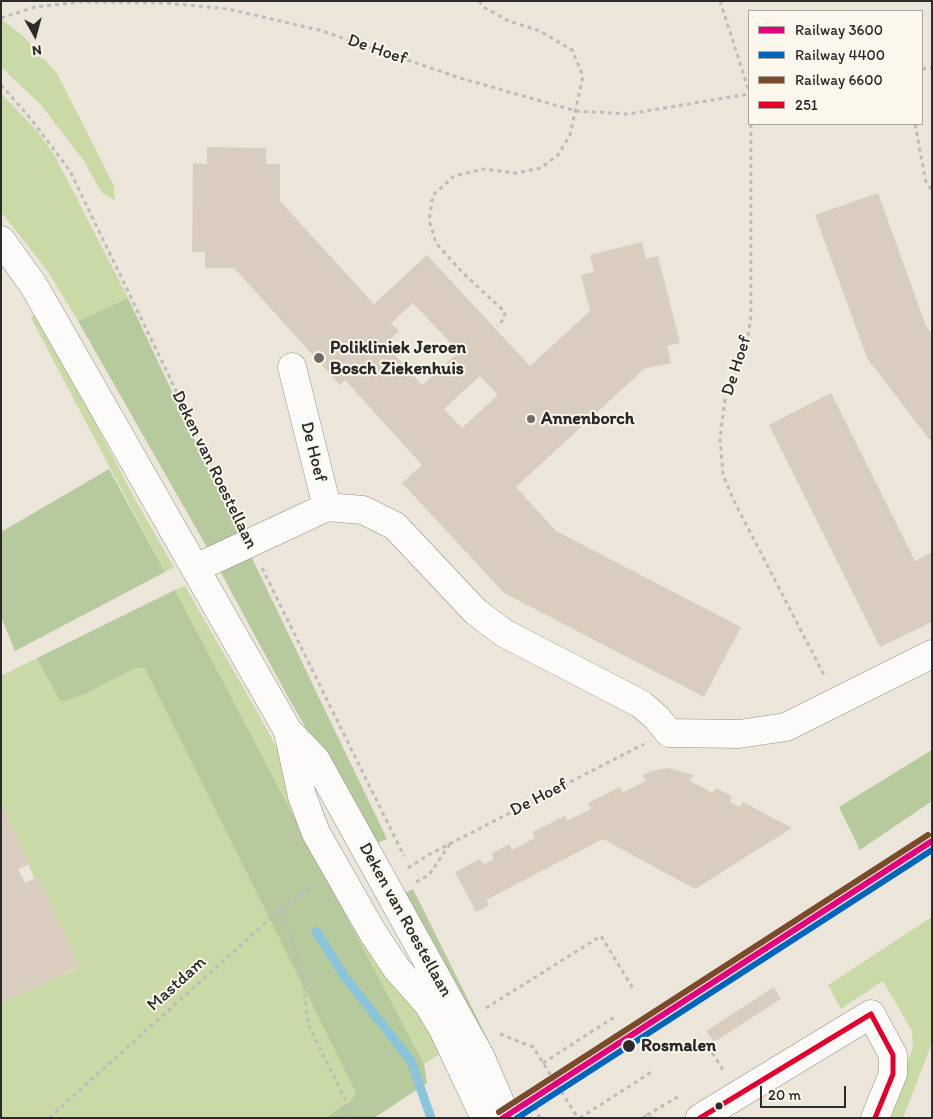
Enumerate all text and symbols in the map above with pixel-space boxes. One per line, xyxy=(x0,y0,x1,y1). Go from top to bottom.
north arrow xyxy=(10,10,60,60)
legend xyxy=(748,10,923,125)
text: Railway 3600 xyxy=(795,21,883,39)
street label: De Hoef xyxy=(344,30,410,70)
text: N xyxy=(31,41,43,59)
text: Railway 4400 xyxy=(795,46,885,64)
text: Railway 6600 xyxy=(795,71,883,89)
text: 251 xyxy=(795,96,818,114)
street label: De Hoef xyxy=(717,333,757,399)
place label: Polikliniek Jeroen Bosch Ziekenhuis xyxy=(330,337,466,379)
marker: Polikliniek Jeroen Bosch Ziekenhuis xyxy=(312,351,326,365)
street label: Deken van Roestellaan xyxy=(166,387,262,553)
place label: Annenborch xyxy=(541,408,634,430)
marker: Annenborch xyxy=(525,413,537,425)
street label: De Hoef xyxy=(295,420,331,484)
street label: De Hoef xyxy=(507,774,571,822)
street label: Deken van Roestellaan xyxy=(354,839,456,1001)
street label: Mastdam xyxy=(143,952,211,1016)
place label: Rosmalen xyxy=(641,1035,716,1057)
marker: Rosmalen xyxy=(621,1038,637,1054)
scale bar xyxy=(763,1076,849,1108)
text: 20 m xyxy=(768,1086,801,1104)
unlabelled marker xyxy=(714,1101,724,1111)

